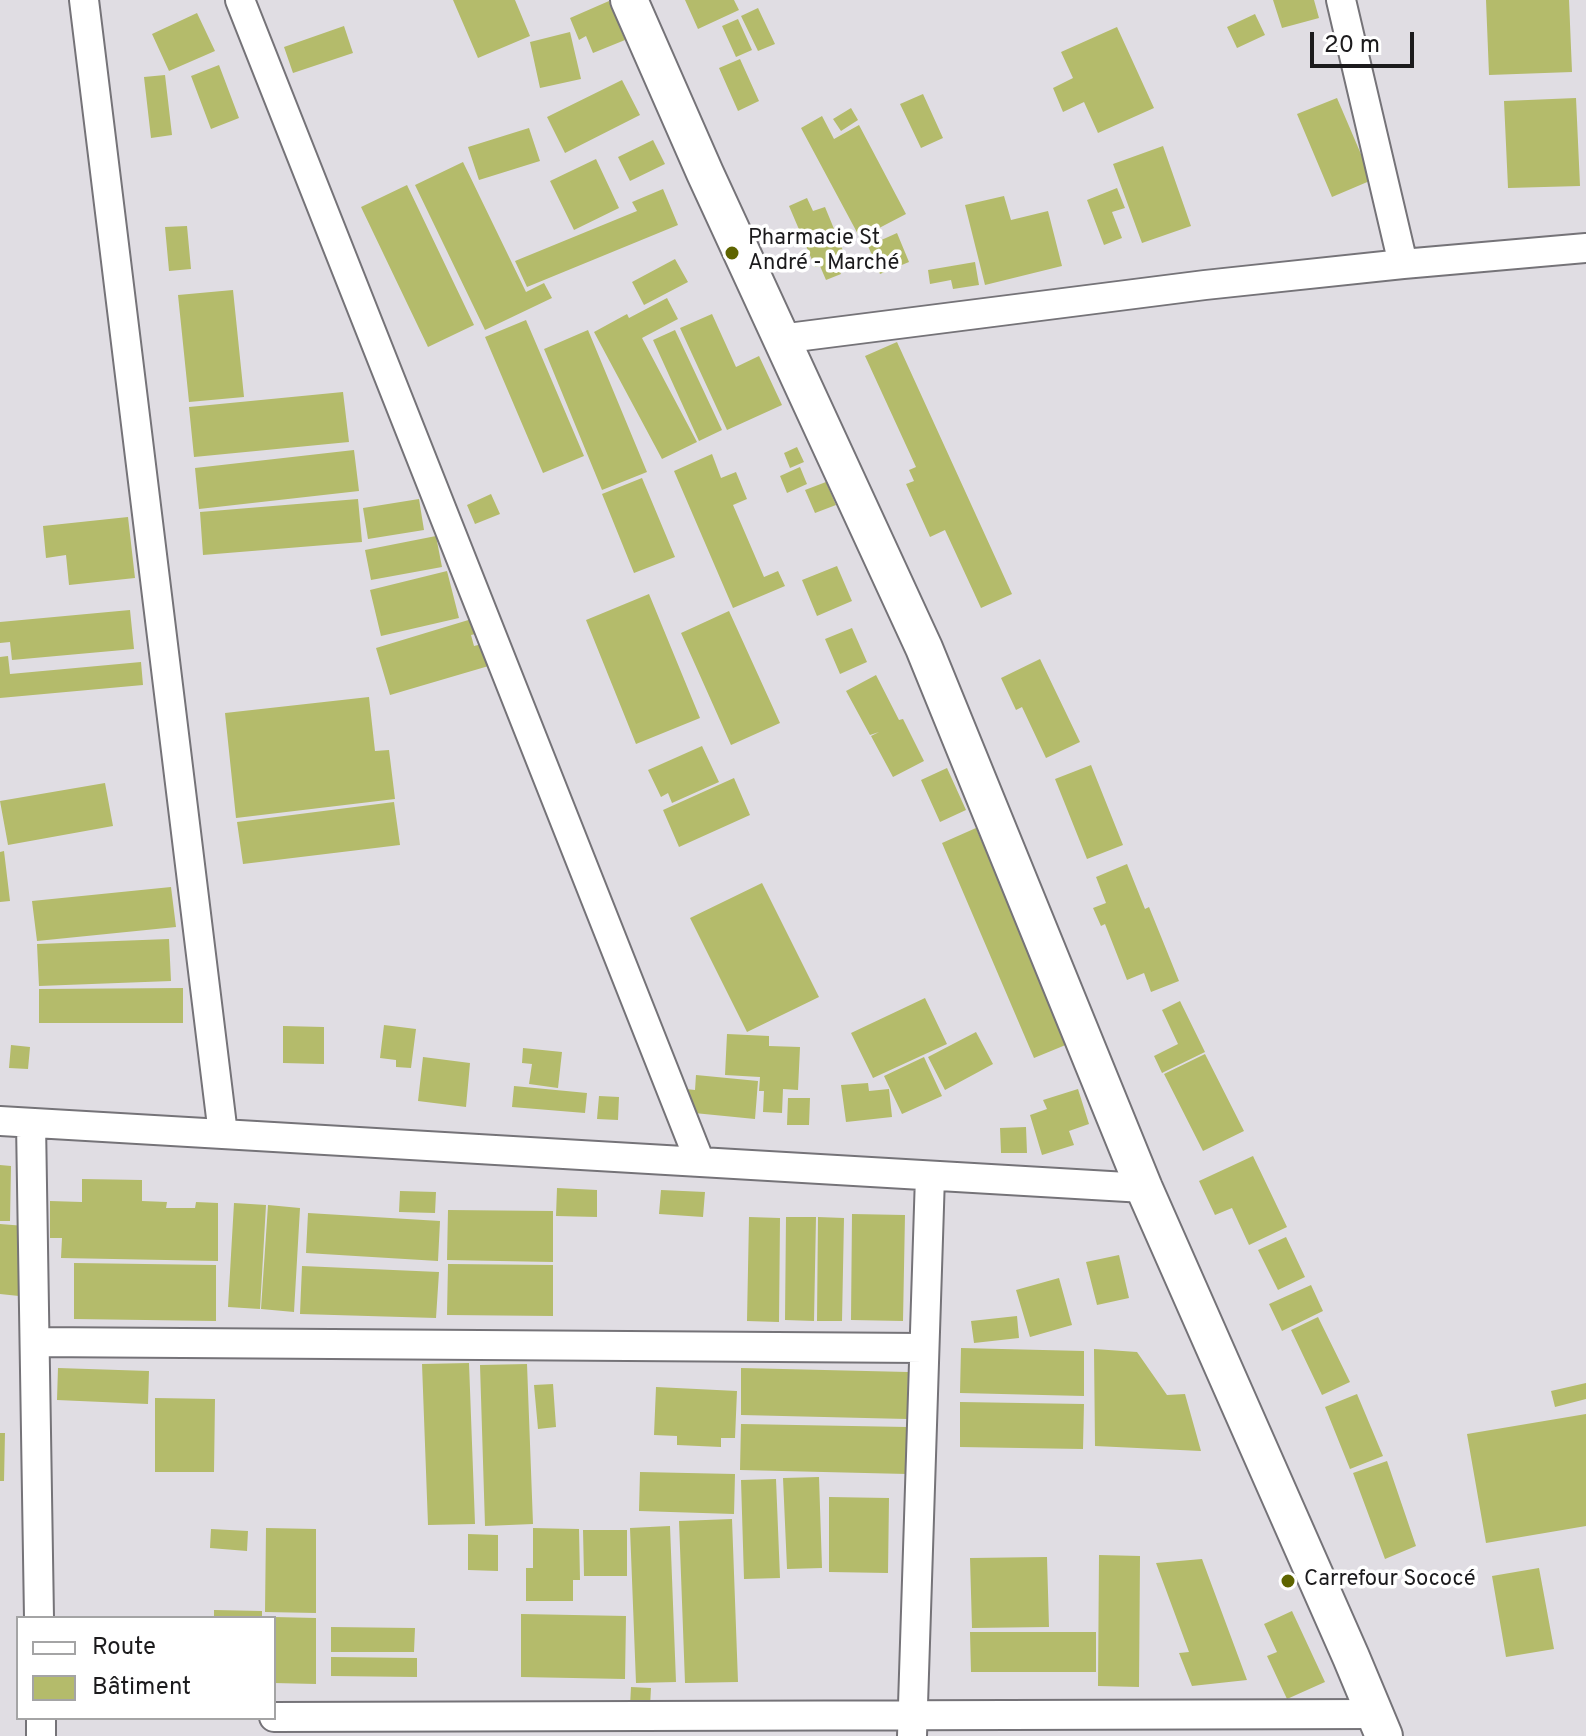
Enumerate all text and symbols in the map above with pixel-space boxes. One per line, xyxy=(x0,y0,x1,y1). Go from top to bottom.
scale bar xyxy=(1314,16,1418,66)
text: 20 m xyxy=(1324,31,1380,61)
place label: Pharmacie St André - Marché xyxy=(748,227,899,278)
marker: Pharmacie St André - Marché xyxy=(723,244,741,262)
place label: Carrefour Sococé xyxy=(1304,1568,1475,1594)
marker: Carrefour Sococé xyxy=(1279,1572,1297,1590)
legend xyxy=(16,1616,276,1720)
text: Route xyxy=(92,1633,156,1663)
text: Bâtiment xyxy=(92,1673,191,1703)

